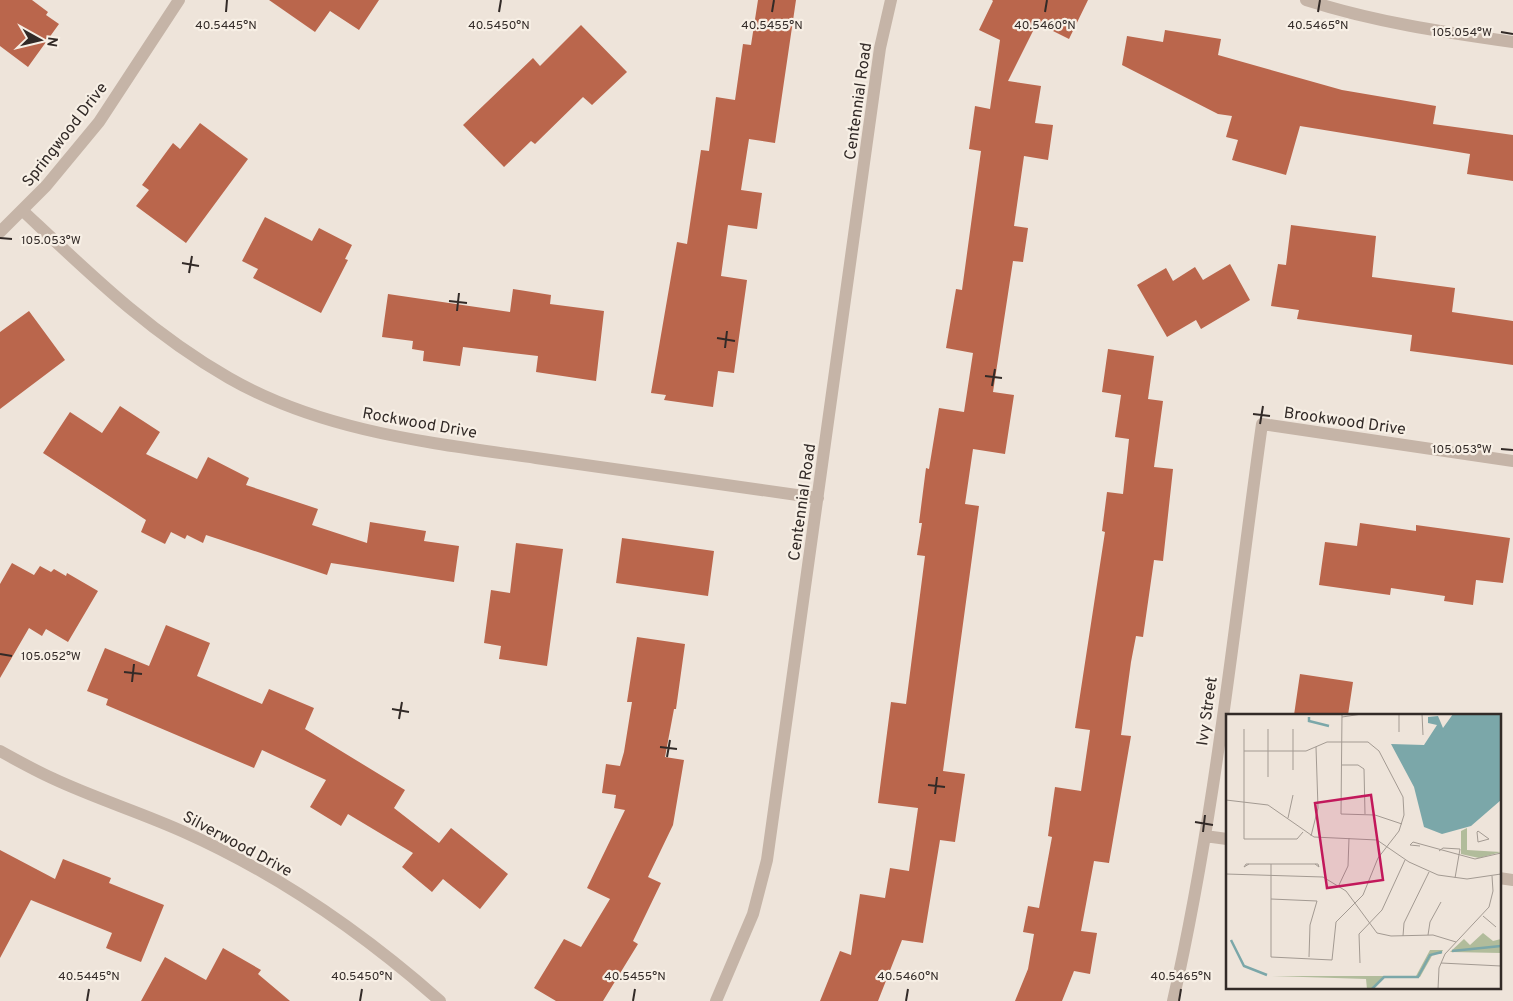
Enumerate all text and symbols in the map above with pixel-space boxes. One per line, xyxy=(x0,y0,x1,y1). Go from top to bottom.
north arrow xyxy=(15,15,65,65)
text: 40.5445°N xyxy=(195,18,257,34)
text: 40.5450°N xyxy=(468,18,530,34)
text: 40.5455°N xyxy=(741,18,803,34)
text: 40.5460°N xyxy=(1014,18,1076,34)
text: 40.5465°N xyxy=(1287,18,1349,34)
text: 105.054°W xyxy=(1432,25,1492,41)
text: N xyxy=(42,35,61,48)
street label: Centennial Road xyxy=(841,41,877,161)
street label: Springwood Drive xyxy=(19,79,113,192)
text: 105.053°W xyxy=(21,233,81,249)
street label: Rockwood Drive xyxy=(361,404,479,444)
street label: Brookwood Drive xyxy=(1282,404,1407,440)
street label: Centennial Road xyxy=(785,442,821,562)
text: 105.053°W xyxy=(1432,442,1492,458)
text: 105.052°W xyxy=(21,649,81,665)
street label: Ivy Street xyxy=(1193,675,1223,747)
inset map xyxy=(1226,714,1500,988)
street label: Silverwood Drive xyxy=(179,807,295,882)
text: 40.5445°N xyxy=(58,969,120,985)
text: 40.5450°N xyxy=(331,969,393,985)
text: 40.5455°N xyxy=(604,969,666,985)
text: 40.5460°N xyxy=(877,969,939,985)
text: 40.5465°N xyxy=(1150,969,1212,985)

